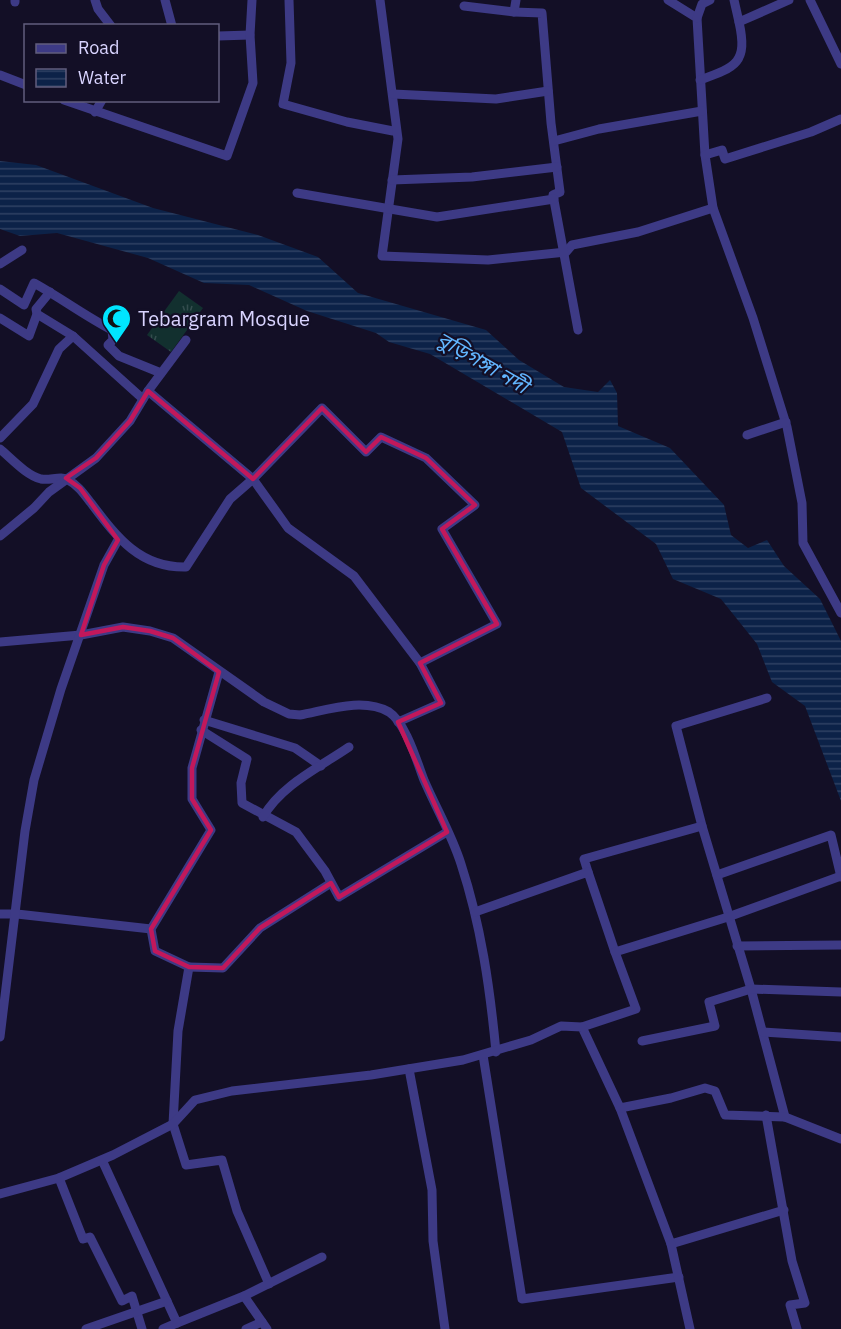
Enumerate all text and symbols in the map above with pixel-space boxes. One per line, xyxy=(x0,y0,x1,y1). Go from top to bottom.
legend xyxy=(24,24,219,102)
text: Road xyxy=(78,36,119,59)
text: Water xyxy=(78,66,127,89)
mosque icon: Tebargram Mosque xyxy=(101,302,133,344)
place label: Tebargram Mosque xyxy=(138,305,310,332)
water label: বুড়িগঙ্গা নদী xyxy=(432,325,538,402)

